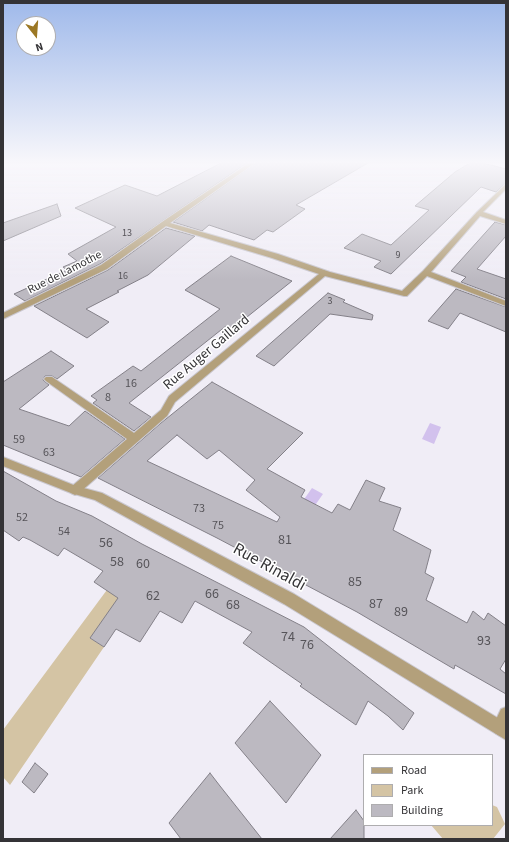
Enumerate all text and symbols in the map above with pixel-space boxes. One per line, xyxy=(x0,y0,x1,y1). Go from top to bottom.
north arrow xyxy=(16,16,56,56)
text: N xyxy=(34,39,45,55)
house number: 13 xyxy=(122,228,132,240)
street label: Rue de Lamothe xyxy=(25,248,105,298)
house number: 9 xyxy=(396,250,400,262)
house number: 16 xyxy=(118,271,128,283)
house number: 3 xyxy=(328,296,332,308)
street label: Rue Auger Gaillard xyxy=(160,312,254,394)
house number: 16 xyxy=(125,377,137,391)
house number: 8 xyxy=(105,391,111,405)
house number: 59 xyxy=(13,433,25,447)
house number: 63 xyxy=(43,446,55,460)
house number: 73 xyxy=(193,502,205,516)
house number: 52 xyxy=(16,511,28,525)
house number: 75 xyxy=(212,519,224,533)
house number: 54 xyxy=(58,525,70,539)
house number: 81 xyxy=(278,533,292,549)
house number: 56 xyxy=(99,536,113,552)
street label: Rue Rinaldi xyxy=(229,540,309,596)
house number: 58 xyxy=(110,555,124,571)
house number: 60 xyxy=(136,557,150,573)
house number: 85 xyxy=(348,575,362,591)
house number: 66 xyxy=(205,587,219,603)
house number: 62 xyxy=(146,589,160,605)
house number: 87 xyxy=(369,597,383,613)
house number: 68 xyxy=(226,598,240,614)
house number: 89 xyxy=(394,605,408,621)
house number: 74 xyxy=(281,630,295,646)
house number: 93 xyxy=(477,634,491,650)
house number: 76 xyxy=(300,638,314,654)
legend xyxy=(363,754,493,826)
text: Road xyxy=(401,762,427,779)
text: Park xyxy=(401,782,423,799)
text: Building xyxy=(401,802,443,819)

